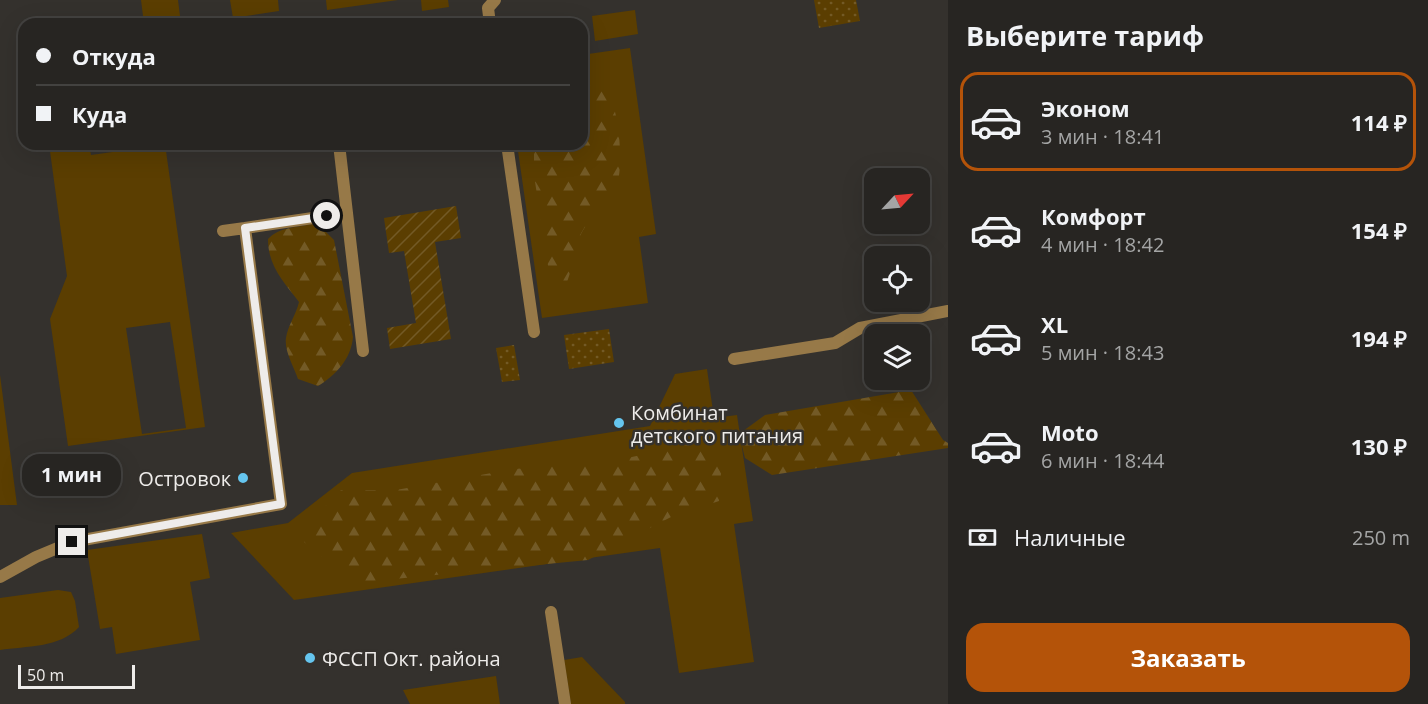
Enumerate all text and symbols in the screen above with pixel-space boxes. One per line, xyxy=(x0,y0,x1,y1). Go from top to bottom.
text: Выберите тариф xyxy=(966,17,1204,54)
text: Откуда xyxy=(72,41,156,71)
text: Эконом xyxy=(1041,93,1130,123)
icon: car xyxy=(969,95,1023,149)
text: Куда xyxy=(72,99,127,129)
text: 114 ₽ xyxy=(1351,107,1407,137)
text: 3 мин · 18:41 xyxy=(1041,123,1164,150)
north arrow xyxy=(864,168,930,234)
map controls xyxy=(864,168,930,390)
text: Комфорт xyxy=(1041,201,1146,231)
route start xyxy=(313,202,340,229)
icon: car xyxy=(969,203,1023,257)
text: 154 ₽ xyxy=(1351,215,1407,245)
text: 4 мин · 18:42 xyxy=(1041,231,1164,258)
button: locate xyxy=(864,246,930,312)
text: XL xyxy=(1041,309,1068,339)
icon: car xyxy=(969,311,1023,365)
text: 194 ₽ xyxy=(1351,323,1407,353)
button: layers xyxy=(864,324,930,390)
text: 5 мин · 18:43 xyxy=(1041,339,1164,366)
place label: Комбинат детского питания xyxy=(631,399,803,449)
marker: Комбинат детского питания xyxy=(612,416,626,430)
text: Moto xyxy=(1041,417,1099,447)
icon: car xyxy=(969,419,1023,473)
text: 130 ₽ xyxy=(1351,431,1407,461)
text: 6 мин · 18:44 xyxy=(1041,447,1164,474)
callout: 1 мин xyxy=(22,455,122,497)
text: 1 мин xyxy=(41,461,102,488)
place label: Островок xyxy=(138,465,232,492)
marker: Островок xyxy=(236,471,250,485)
icon: cash xyxy=(966,521,999,554)
text: Наличные xyxy=(1014,522,1126,552)
text: 250 m xyxy=(1352,524,1410,551)
route end xyxy=(58,528,85,555)
button: Заказать xyxy=(966,623,1410,692)
place label: ФССП Окт. района xyxy=(322,645,501,672)
marker: ФССП Окт. района xyxy=(303,651,317,665)
scale bar xyxy=(18,662,135,690)
text: 50 m xyxy=(27,664,64,686)

